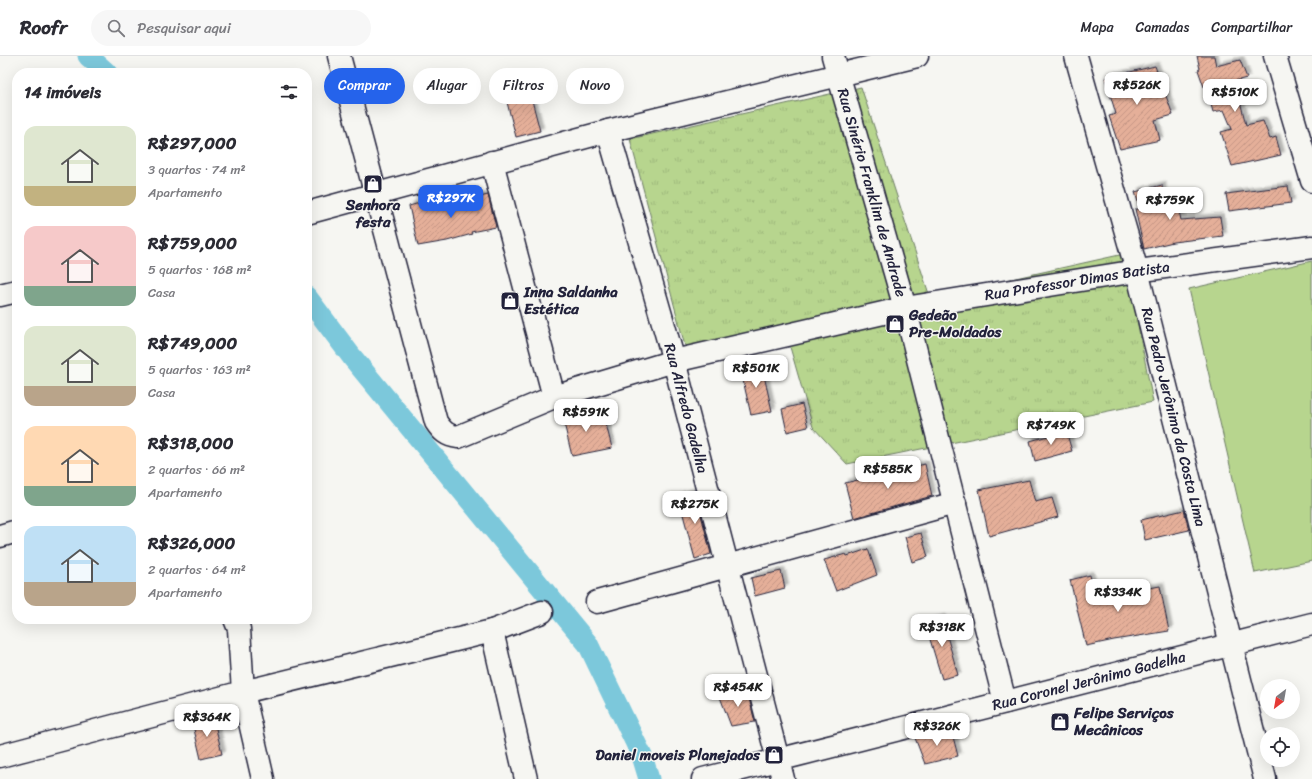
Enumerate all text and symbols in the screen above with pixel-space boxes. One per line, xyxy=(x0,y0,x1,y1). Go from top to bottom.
search box xyxy=(91,10,371,46)
text: Roofr xyxy=(20,11,67,44)
text: Pesquisar aqui xyxy=(137,15,231,41)
text: Mapa xyxy=(1081,15,1113,40)
text: Camadas xyxy=(1135,15,1189,40)
text: Compartilhar xyxy=(1211,15,1292,40)
icon: search xyxy=(105,17,127,39)
chip: Comprar xyxy=(324,68,405,104)
chip: Alugar xyxy=(413,68,481,104)
chip: Filtros xyxy=(489,68,558,104)
chip: Novo xyxy=(566,68,624,104)
pin: R$526K xyxy=(1104,72,1170,106)
text: R$526K xyxy=(1113,73,1161,96)
text: 14 imóveis xyxy=(24,77,101,107)
pin: R$510K xyxy=(1202,79,1268,113)
text: R$510K xyxy=(1212,80,1258,103)
icon: filters xyxy=(278,81,300,103)
street label: Rua Sinério Franklim de Andrade xyxy=(830,85,914,300)
text: R$297,000 xyxy=(148,128,237,158)
icon: home xyxy=(56,142,104,190)
text: 3 quartos · 74 m² xyxy=(148,158,246,181)
shop icon: Senhora festa xyxy=(362,173,384,195)
text: Apartamento xyxy=(148,181,222,204)
pin: R$297K xyxy=(418,185,484,219)
text: R$297K xyxy=(427,186,475,209)
pin: R$759K xyxy=(1137,187,1203,221)
text: R$759K xyxy=(1146,188,1194,211)
place label: Senhora festa xyxy=(345,192,401,235)
text: R$759,000 xyxy=(148,228,237,258)
icon: home xyxy=(56,242,104,290)
street label: Rua Professor Dimas Batista xyxy=(983,254,1172,308)
text: 5 quartos · 168 m² xyxy=(148,258,252,281)
place label: Inna Saldanha Estética xyxy=(523,279,618,322)
text: Casa xyxy=(148,281,175,304)
shop icon: Inna Saldanha Estética xyxy=(499,290,521,312)
place label: Gedeão Pre-Moldados xyxy=(908,302,1003,345)
street label: Rua Pedro Jerônimo da Costa Lima xyxy=(1134,305,1214,530)
shop icon: Gedeão Pre-Moldados xyxy=(884,313,906,335)
text: R$749,000 xyxy=(148,328,237,358)
street label: Rua Alfredo Gadelha xyxy=(656,340,716,477)
icon: home xyxy=(56,342,104,390)
pin: R$501K xyxy=(723,355,789,389)
text: R$501K xyxy=(733,356,779,379)
text: 5 quartos · 163 m² xyxy=(148,358,251,381)
text: Casa xyxy=(148,381,175,404)
pin: R$591K xyxy=(553,399,619,433)
text: R$591K xyxy=(563,400,609,423)
pin: R$749K xyxy=(1018,412,1084,446)
text: R$749K xyxy=(1027,413,1075,436)
text: R$318,000 xyxy=(148,428,233,458)
icon: home xyxy=(56,442,104,490)
pin: R$585K xyxy=(855,456,921,490)
text: R$585K xyxy=(864,457,912,480)
text: 2 quartos · 66 m² xyxy=(148,458,245,481)
text: Apartamento xyxy=(148,481,222,504)
pin: R$275K xyxy=(662,491,728,525)
text: R$275K xyxy=(671,492,719,515)
text: R$326,000 xyxy=(148,528,235,558)
icon: home xyxy=(56,542,104,590)
text: 2 quartos · 64 m² xyxy=(148,558,246,581)
pin: R$334K xyxy=(1085,579,1151,613)
text: R$334K xyxy=(1095,580,1141,603)
text: Apartamento xyxy=(148,581,222,604)
pin: R$318K xyxy=(909,614,975,648)
text: R$318K xyxy=(919,615,965,638)
street label: Rua Coronel Jerônimo Gadelha xyxy=(989,644,1189,718)
pin: R$454K xyxy=(705,674,771,708)
text: R$454K xyxy=(714,675,762,698)
north arrow xyxy=(1260,679,1300,719)
map controls xyxy=(1260,679,1300,767)
place label: Felipe Serviços Mecânicos xyxy=(1073,700,1175,743)
pin: R$364K xyxy=(174,704,240,738)
text: R$364K xyxy=(183,705,231,728)
shop icon: Felipe Serviços Mecânicos xyxy=(1049,711,1071,733)
pin: R$326K xyxy=(904,713,970,747)
text: R$326K xyxy=(914,714,960,737)
button: locate xyxy=(1260,727,1300,767)
place label: Daniel moveis Planejados xyxy=(596,742,761,768)
shop icon: Daniel moveis Planejados xyxy=(763,744,785,766)

